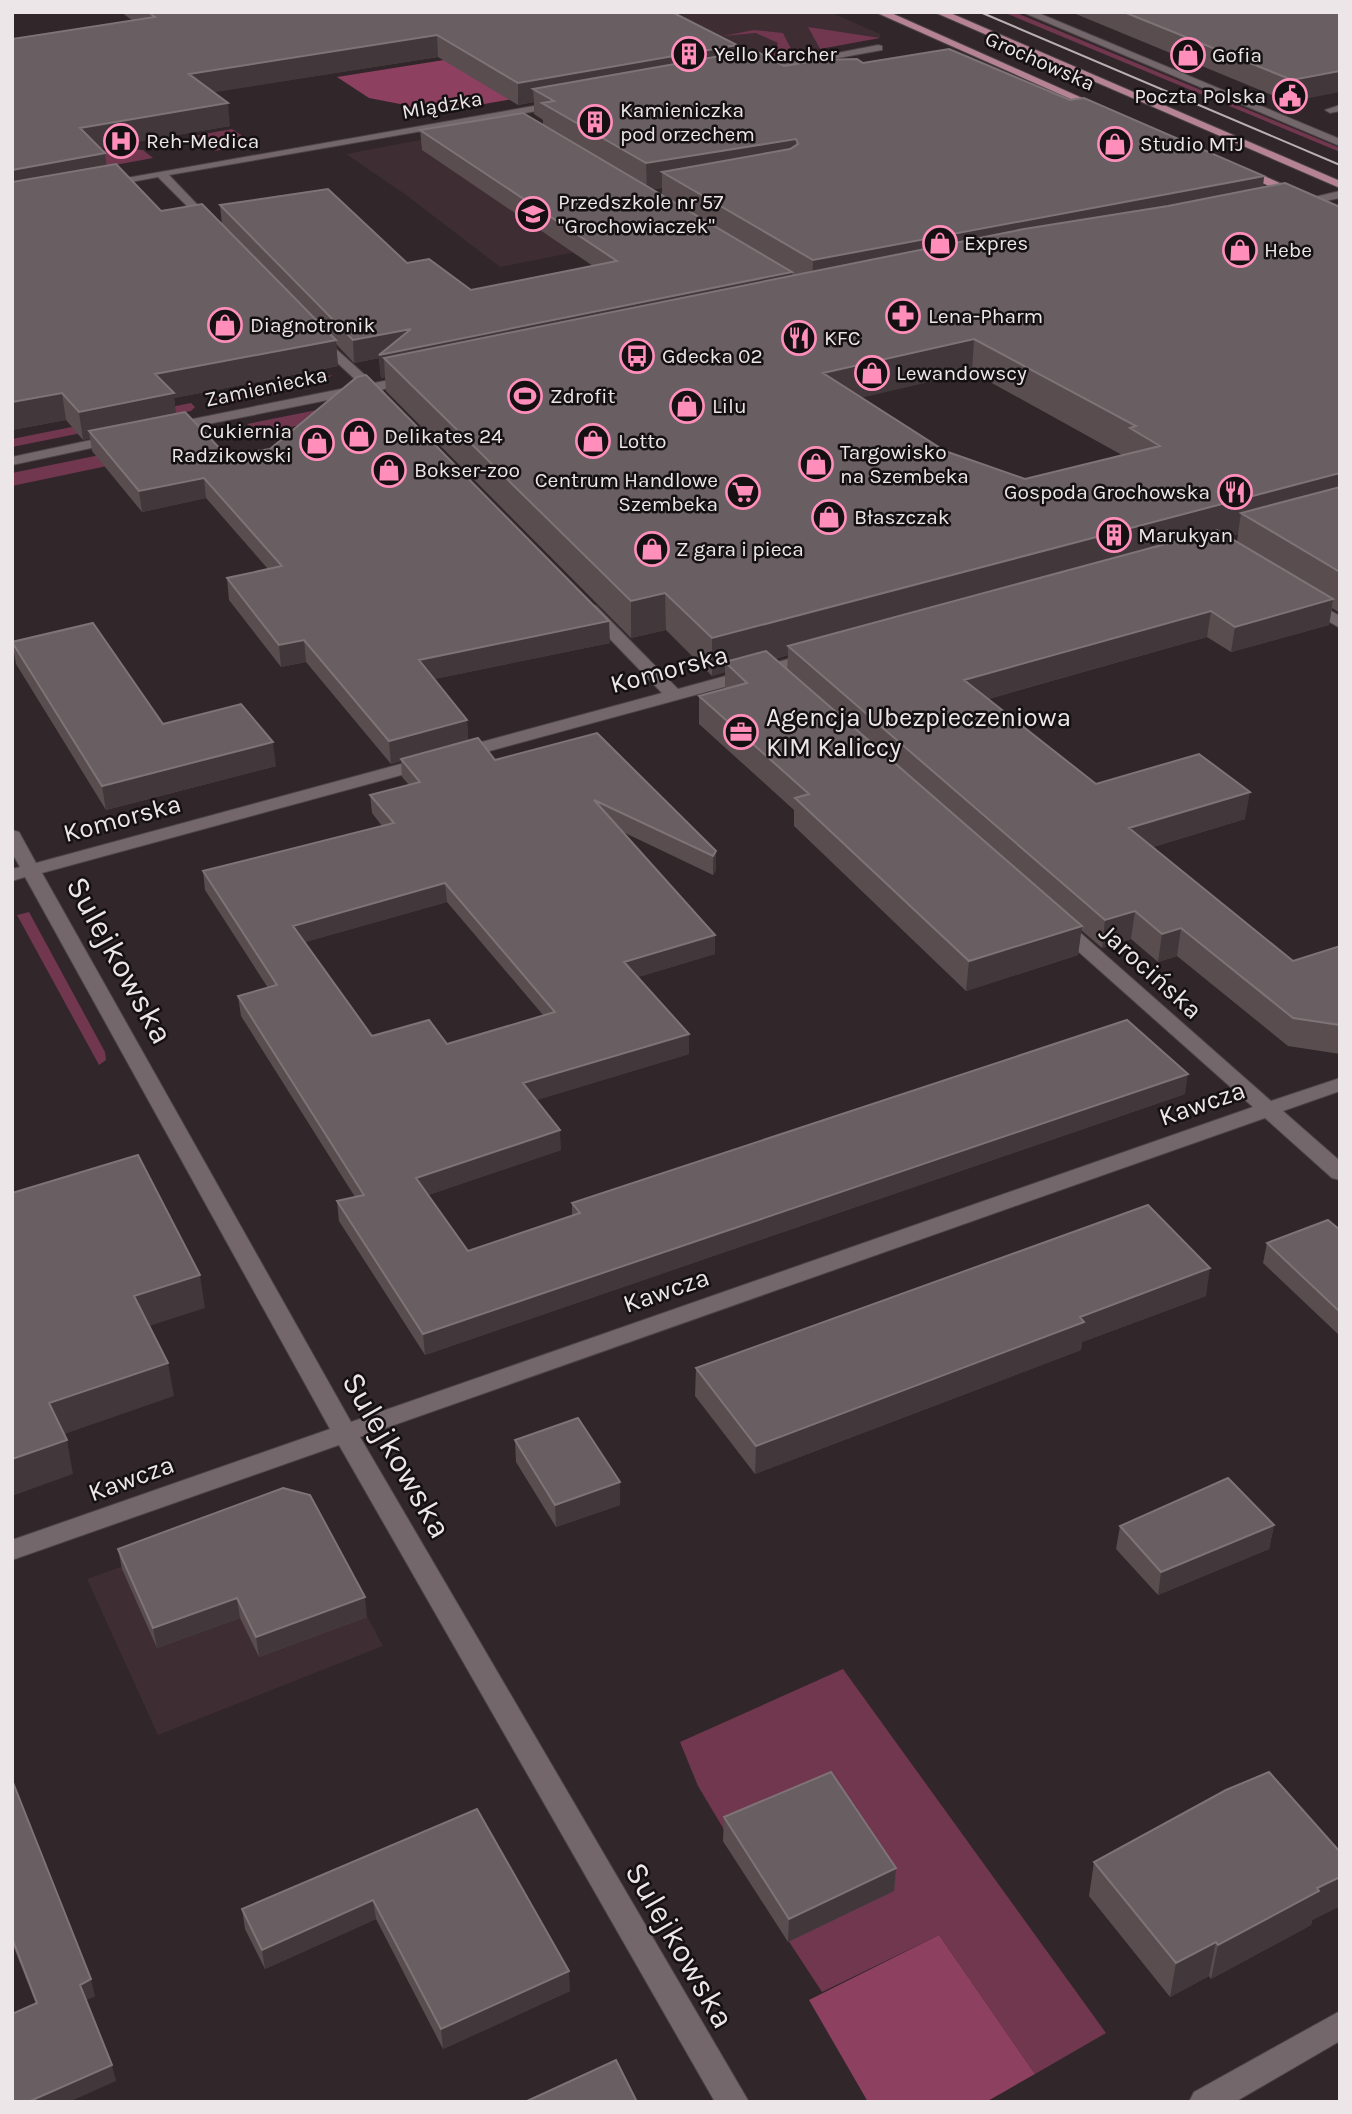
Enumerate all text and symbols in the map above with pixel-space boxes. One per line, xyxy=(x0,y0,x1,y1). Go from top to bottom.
street label: Grochowska xyxy=(982,26,1098,96)
building icon: Yello Karcher xyxy=(670,35,708,73)
shop icon: Gofia xyxy=(1169,36,1207,74)
place label: Yello Karcher xyxy=(714,42,837,66)
place label: Gofia xyxy=(1212,43,1262,67)
public building icon: Poczta Polska xyxy=(1271,77,1309,115)
place label: Poczta Polska xyxy=(1134,84,1266,108)
street label: Mlądzka xyxy=(400,86,484,124)
place label: Kamieniczka pod orzechem xyxy=(620,98,755,146)
building icon: Kamieniczka pod orzechem xyxy=(576,103,614,141)
hospital icon: Reh-Medica xyxy=(102,122,140,160)
shop icon: Studio MTJ xyxy=(1096,125,1134,163)
place label: Reh-Medica xyxy=(146,129,259,153)
place label: Studio MTJ xyxy=(1140,132,1244,156)
place label: Przedszkole nr 57 "Grochowiaczek" xyxy=(558,190,723,238)
school or university icon: Przedszkole nr 57 "Grochowiaczek" xyxy=(514,195,552,233)
shop icon: Expres xyxy=(921,224,959,262)
place label: Expres xyxy=(964,231,1028,255)
shop icon: Hebe xyxy=(1221,231,1259,269)
place label: Hebe xyxy=(1264,238,1312,262)
pharmacy icon: Lena-Pharm xyxy=(884,297,922,335)
place label: Lena-Pharm xyxy=(928,304,1043,328)
shop icon: Diagnotronik xyxy=(206,306,244,344)
place label: Diagnotronik xyxy=(250,313,376,337)
restaurant icon: KFC xyxy=(780,319,818,357)
place label: KFC xyxy=(824,326,861,350)
bus stop icon: Gdecka 02 xyxy=(618,337,656,375)
place label: Gdecka 02 xyxy=(662,344,763,368)
shop icon: Lewandowscy xyxy=(853,354,891,392)
place label: Lewandowscy xyxy=(896,361,1027,385)
street label: Zamieniecka xyxy=(203,362,329,412)
sports icon: Zdrofit xyxy=(506,377,544,415)
place label: Zdrofit xyxy=(550,384,615,408)
shop icon: Lilu xyxy=(668,387,706,425)
place label: Lilu xyxy=(712,394,747,418)
shop icon: Delikates 24 xyxy=(340,417,378,455)
place label: Cukiernia Radzikowski xyxy=(171,419,292,467)
shop icon: Lotto xyxy=(574,422,612,460)
shop icon: Cukiernia Radzikowski xyxy=(298,424,336,462)
place label: Delikates 24 xyxy=(384,424,503,448)
place label: Lotto xyxy=(618,429,667,453)
place label: Targowisko na Szembeka xyxy=(840,440,969,488)
shop icon: Targowisko na Szembeka xyxy=(797,445,835,483)
shop icon: Bokser-zoo xyxy=(370,451,408,489)
place label: Bokser-zoo xyxy=(414,458,520,482)
place label: Centrum Handlowe Szembeka xyxy=(535,468,718,516)
supermarket icon: Centrum Handlowe Szembeka xyxy=(724,473,762,511)
restaurant icon: Gospoda Grochowska xyxy=(1216,473,1254,511)
place label: Gospoda Grochowska xyxy=(1004,480,1210,504)
shop icon: Błaszczak xyxy=(810,498,848,536)
place label: Błaszczak xyxy=(854,505,950,529)
building icon: Marukyan xyxy=(1095,516,1133,554)
place label: Marukyan xyxy=(1138,523,1233,547)
shop icon: Z gara i pieca xyxy=(633,530,671,568)
place label: Z gara i pieca xyxy=(676,537,804,561)
street label: Komorska xyxy=(607,639,731,700)
place label: Agencja Ubezpieczeniowa KIM Kaliccy xyxy=(766,702,1071,763)
office icon: Agencja Ubezpieczeniowa KIM Kaliccy xyxy=(722,713,760,751)
street label: Komorska xyxy=(60,788,184,849)
street label: Sulejkowska xyxy=(58,870,181,1050)
street label: Jarocińska xyxy=(1093,917,1209,1026)
street label: Kawcza xyxy=(1155,1074,1249,1133)
street label: Kawcza xyxy=(619,1261,713,1320)
street label: Sulejkowska xyxy=(334,1366,459,1545)
street label: Kawcza xyxy=(84,1449,178,1508)
street label: Sulejkowska xyxy=(617,1856,742,2035)

